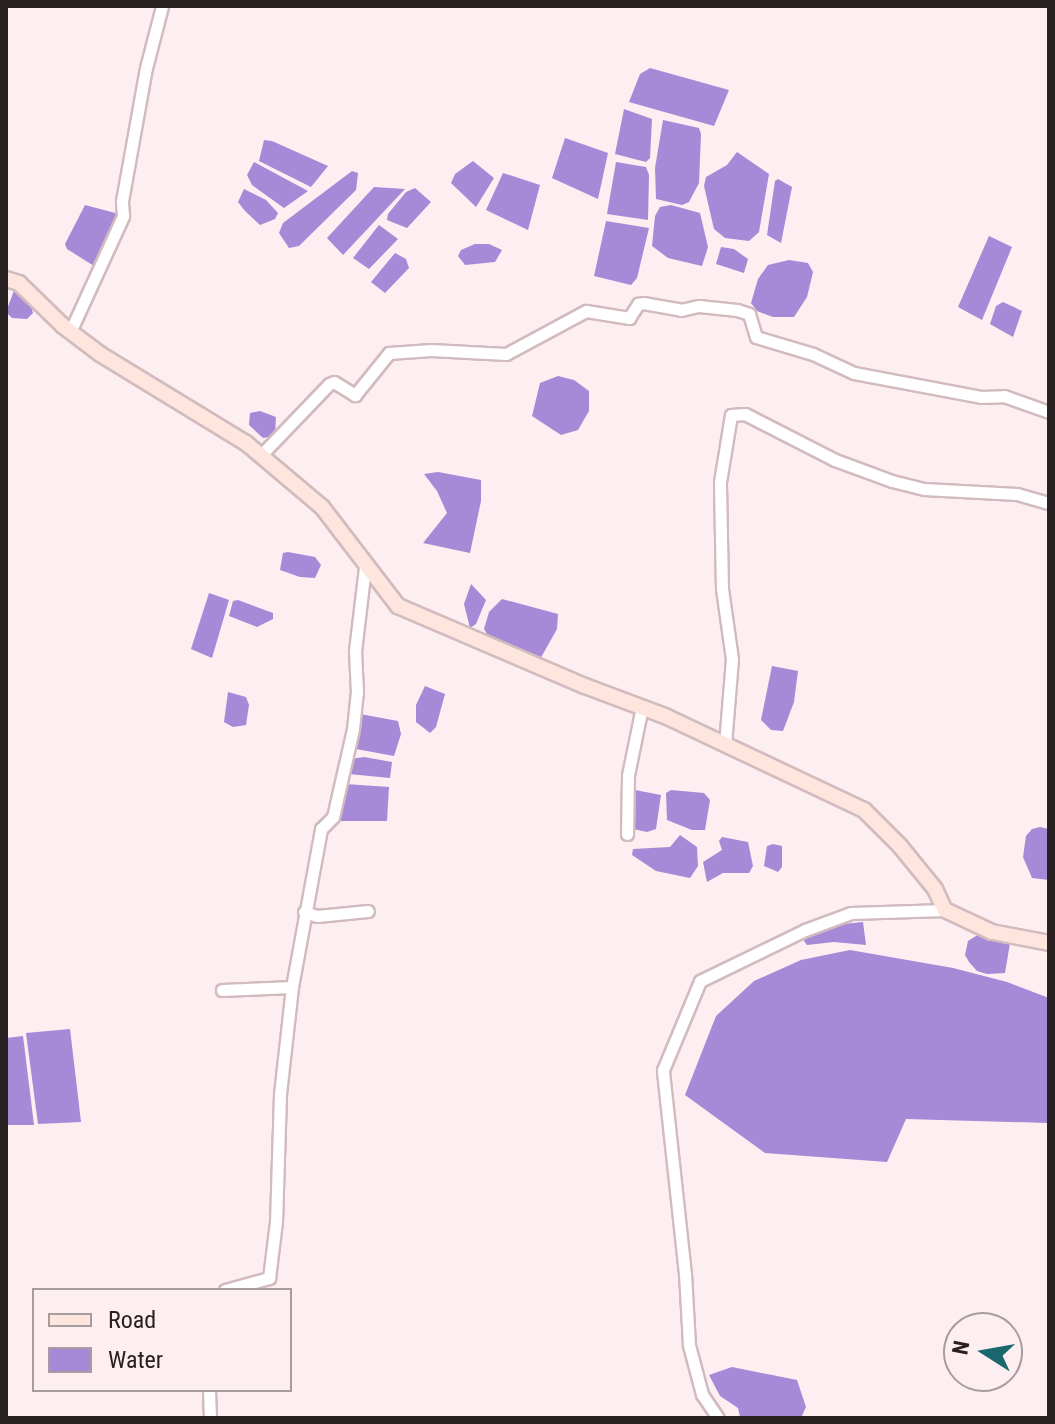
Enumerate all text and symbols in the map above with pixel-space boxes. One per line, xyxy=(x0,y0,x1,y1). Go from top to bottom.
legend xyxy=(32,1288,292,1392)
text: Road xyxy=(108,1306,156,1334)
north arrow xyxy=(943,1312,1023,1392)
text: N xyxy=(947,1339,974,1357)
text: Water xyxy=(108,1346,163,1374)

